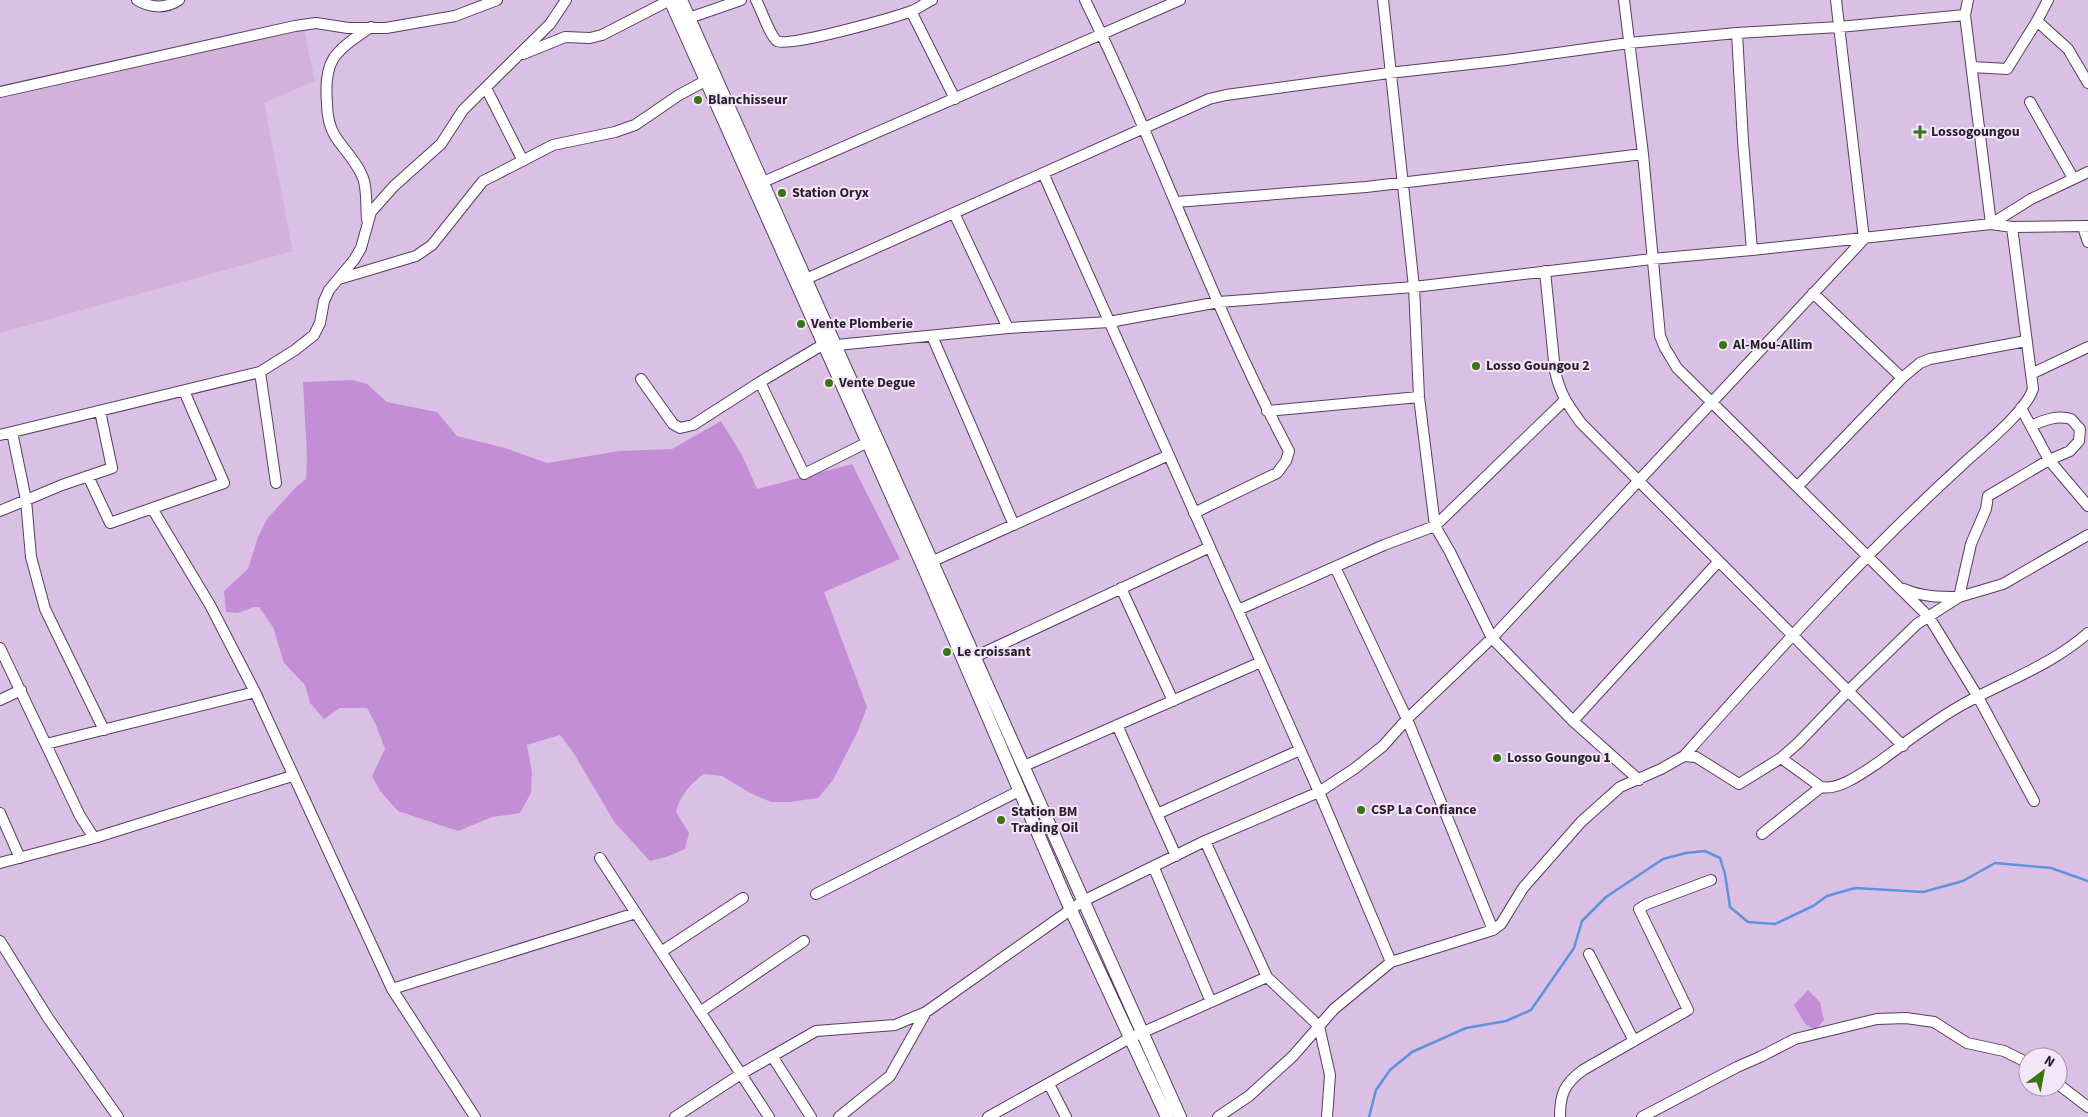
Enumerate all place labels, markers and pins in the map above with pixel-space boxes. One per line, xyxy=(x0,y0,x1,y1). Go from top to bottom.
place label: Blanchisseur xyxy=(708,90,788,110)
marker: Blanchisseur xyxy=(692,94,704,106)
place label: Lossogoungou xyxy=(1931,122,2020,142)
marker: Lossogoungou xyxy=(1913,125,1927,139)
place label: Station Oryx xyxy=(792,183,869,203)
marker: Station Oryx xyxy=(776,187,788,199)
place label: Vente Plomberie xyxy=(810,314,913,334)
marker: Vente Plomberie xyxy=(795,318,807,330)
place label: Al-Mou-Allim xyxy=(1732,335,1813,355)
marker: Al-Mou-Allim xyxy=(1717,339,1729,351)
place label: Losso Goungou 2 xyxy=(1486,356,1590,376)
marker: Losso Goungou 2 xyxy=(1470,360,1482,372)
place label: Vente Degue xyxy=(838,373,916,393)
marker: Vente Degue xyxy=(823,377,835,389)
place label: Le croissant xyxy=(957,642,1032,662)
marker: Le croissant xyxy=(941,646,953,658)
place label: Losso Goungou 1 xyxy=(1507,748,1611,768)
marker: Losso Goungou 1 xyxy=(1491,752,1503,764)
place label: CSP La Confiance xyxy=(1371,800,1476,820)
place label: Station BM Trading Oil xyxy=(1011,802,1078,838)
marker: CSP La Confiance xyxy=(1355,804,1367,816)
marker: Station BM Trading Oil xyxy=(995,814,1007,826)

